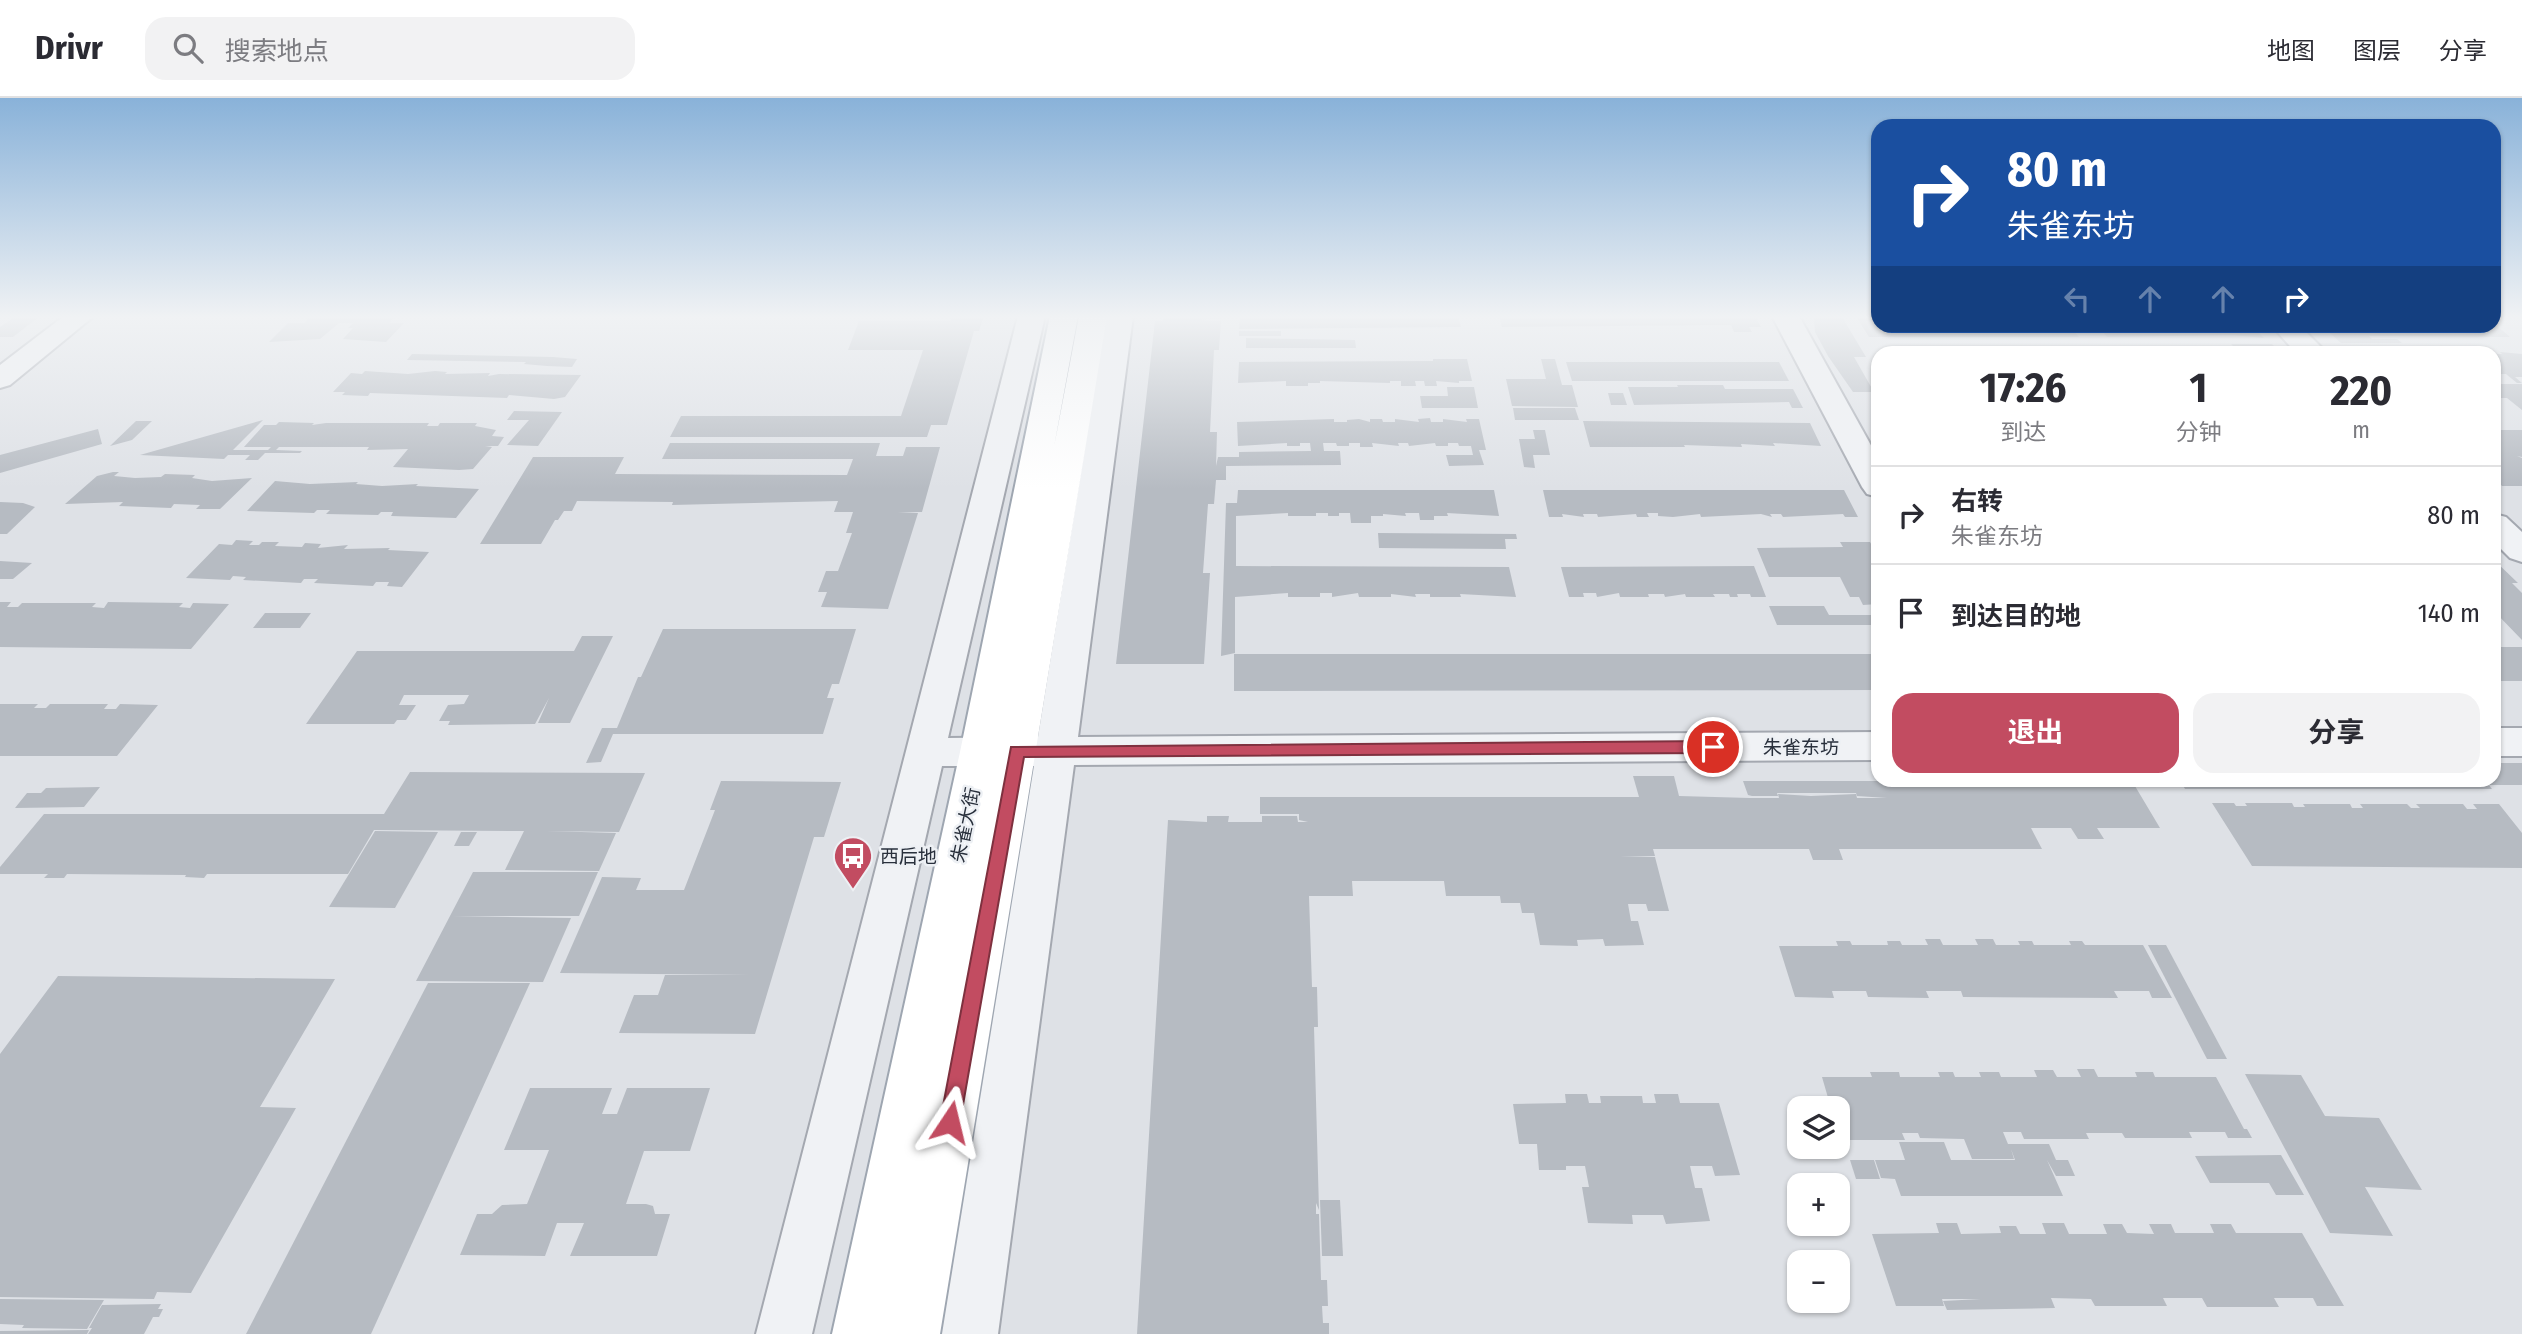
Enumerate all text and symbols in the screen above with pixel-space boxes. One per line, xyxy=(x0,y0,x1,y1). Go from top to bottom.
search box xyxy=(145,17,635,80)
text: Drivr xyxy=(35,28,103,68)
icon: search xyxy=(169,29,207,67)
text: 搜索地点 xyxy=(225,36,329,67)
text: 地图 xyxy=(2267,37,2315,65)
text: 图层 xyxy=(2353,37,2401,65)
text: 分享 xyxy=(2439,37,2487,65)
text: 80 m xyxy=(2007,140,2107,199)
icon: right xyxy=(1892,147,1983,238)
text: 朱雀东坊 xyxy=(2007,207,2135,245)
icon: left xyxy=(2058,280,2096,318)
icon: ahead xyxy=(2131,280,2169,318)
icon: ahead xyxy=(2204,280,2242,318)
icon: right xyxy=(2277,280,2315,318)
text: 17:26 xyxy=(1980,363,2067,413)
text: 1 xyxy=(2190,363,2207,413)
text: 220 xyxy=(2330,366,2392,416)
text: m xyxy=(2352,416,2370,444)
text: 到达 xyxy=(2000,418,2046,446)
text: 分钟 xyxy=(2175,418,2221,446)
text: 右转 xyxy=(1951,486,2003,517)
icon: right xyxy=(1892,496,1930,534)
text: 80 m xyxy=(2427,500,2480,531)
text: 朱雀东坊 xyxy=(1951,522,2043,550)
icon: arrive xyxy=(1892,594,1930,632)
text: 140 m xyxy=(2418,598,2480,629)
text: 到达目的地 xyxy=(1951,601,2081,632)
button: 退出 xyxy=(1892,693,2179,773)
button: 分享 xyxy=(2193,693,2480,773)
pin xyxy=(1683,717,1743,777)
icon: arrive xyxy=(1694,728,1732,766)
street label: 朱雀东坊 xyxy=(1763,736,1839,759)
street label: 朱雀大街 xyxy=(946,786,985,865)
bus stop icon: 西后地 xyxy=(832,835,874,890)
place label: 西后地 xyxy=(880,845,937,868)
position arrow xyxy=(913,1085,987,1159)
map controls xyxy=(1787,1096,1850,1313)
button: layers xyxy=(1787,1096,1850,1159)
button: + xyxy=(1787,1173,1850,1236)
button: − xyxy=(1787,1250,1850,1313)

